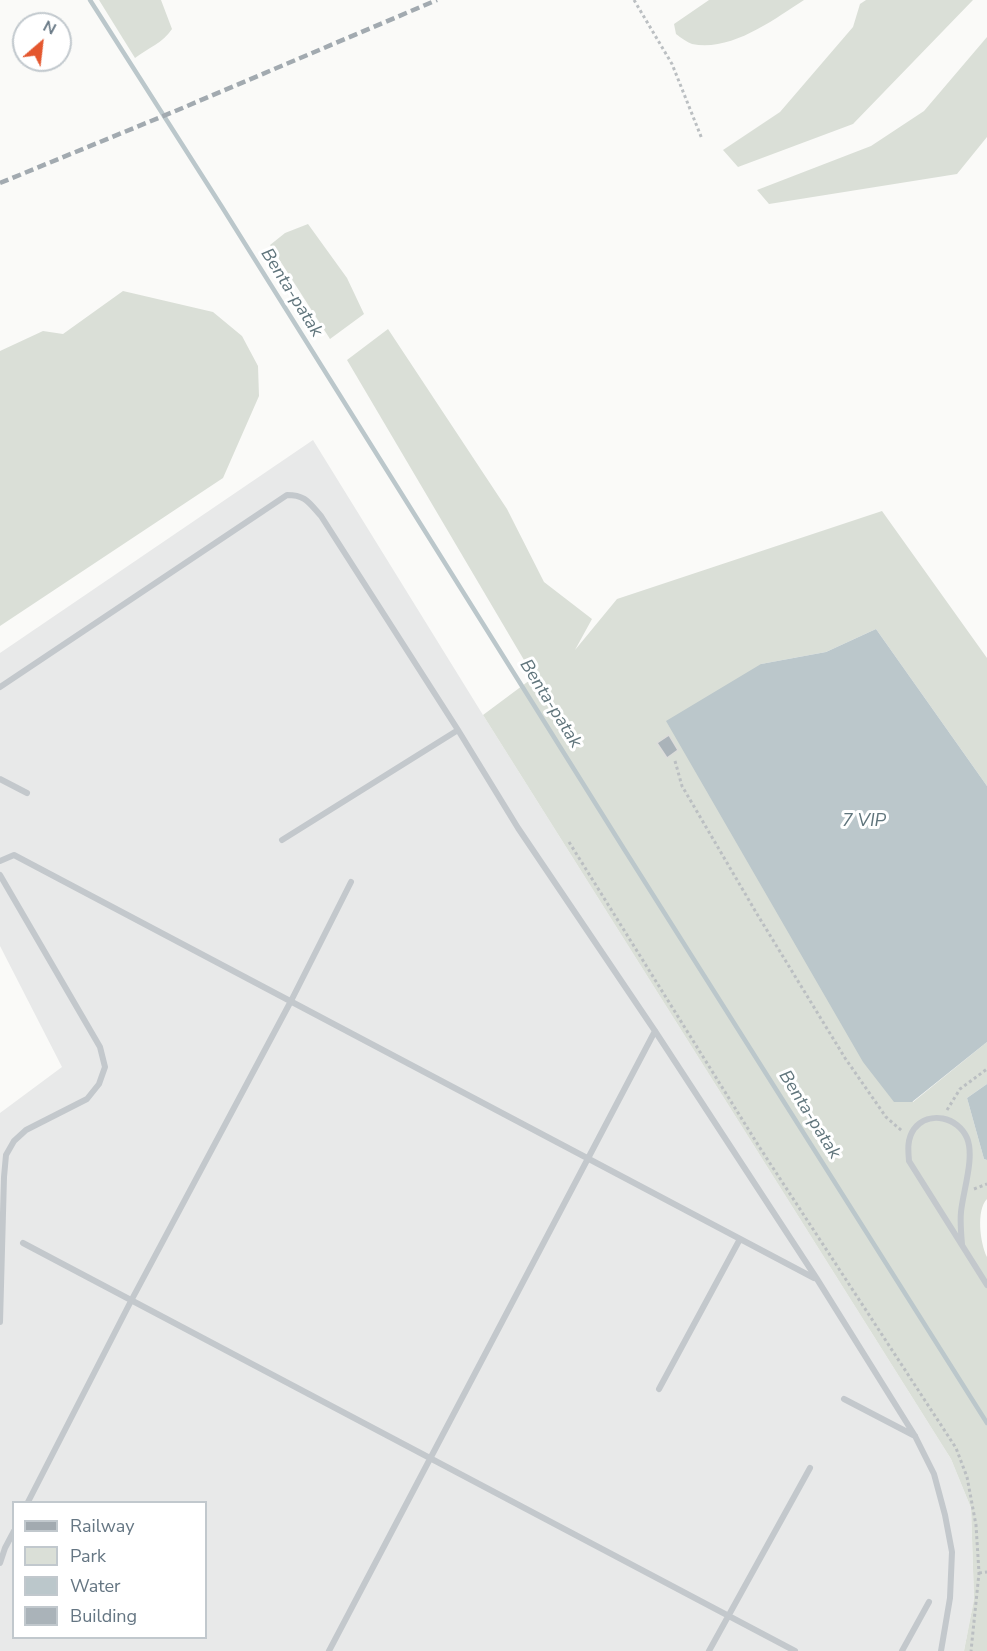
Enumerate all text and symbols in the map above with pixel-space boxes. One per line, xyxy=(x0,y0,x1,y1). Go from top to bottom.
north arrow xyxy=(12,12,72,72)
text: N xyxy=(39,15,60,40)
water label: Benta-patak xyxy=(255,245,327,341)
water label: Benta-patak xyxy=(514,656,586,752)
water label: 7 VIP xyxy=(842,811,886,833)
water label: Benta-patak xyxy=(773,1067,845,1163)
legend xyxy=(12,1501,207,1639)
text: Railway xyxy=(70,1514,135,1538)
text: Park xyxy=(70,1544,106,1568)
text: Water xyxy=(70,1574,121,1598)
text: Building xyxy=(70,1604,137,1628)

